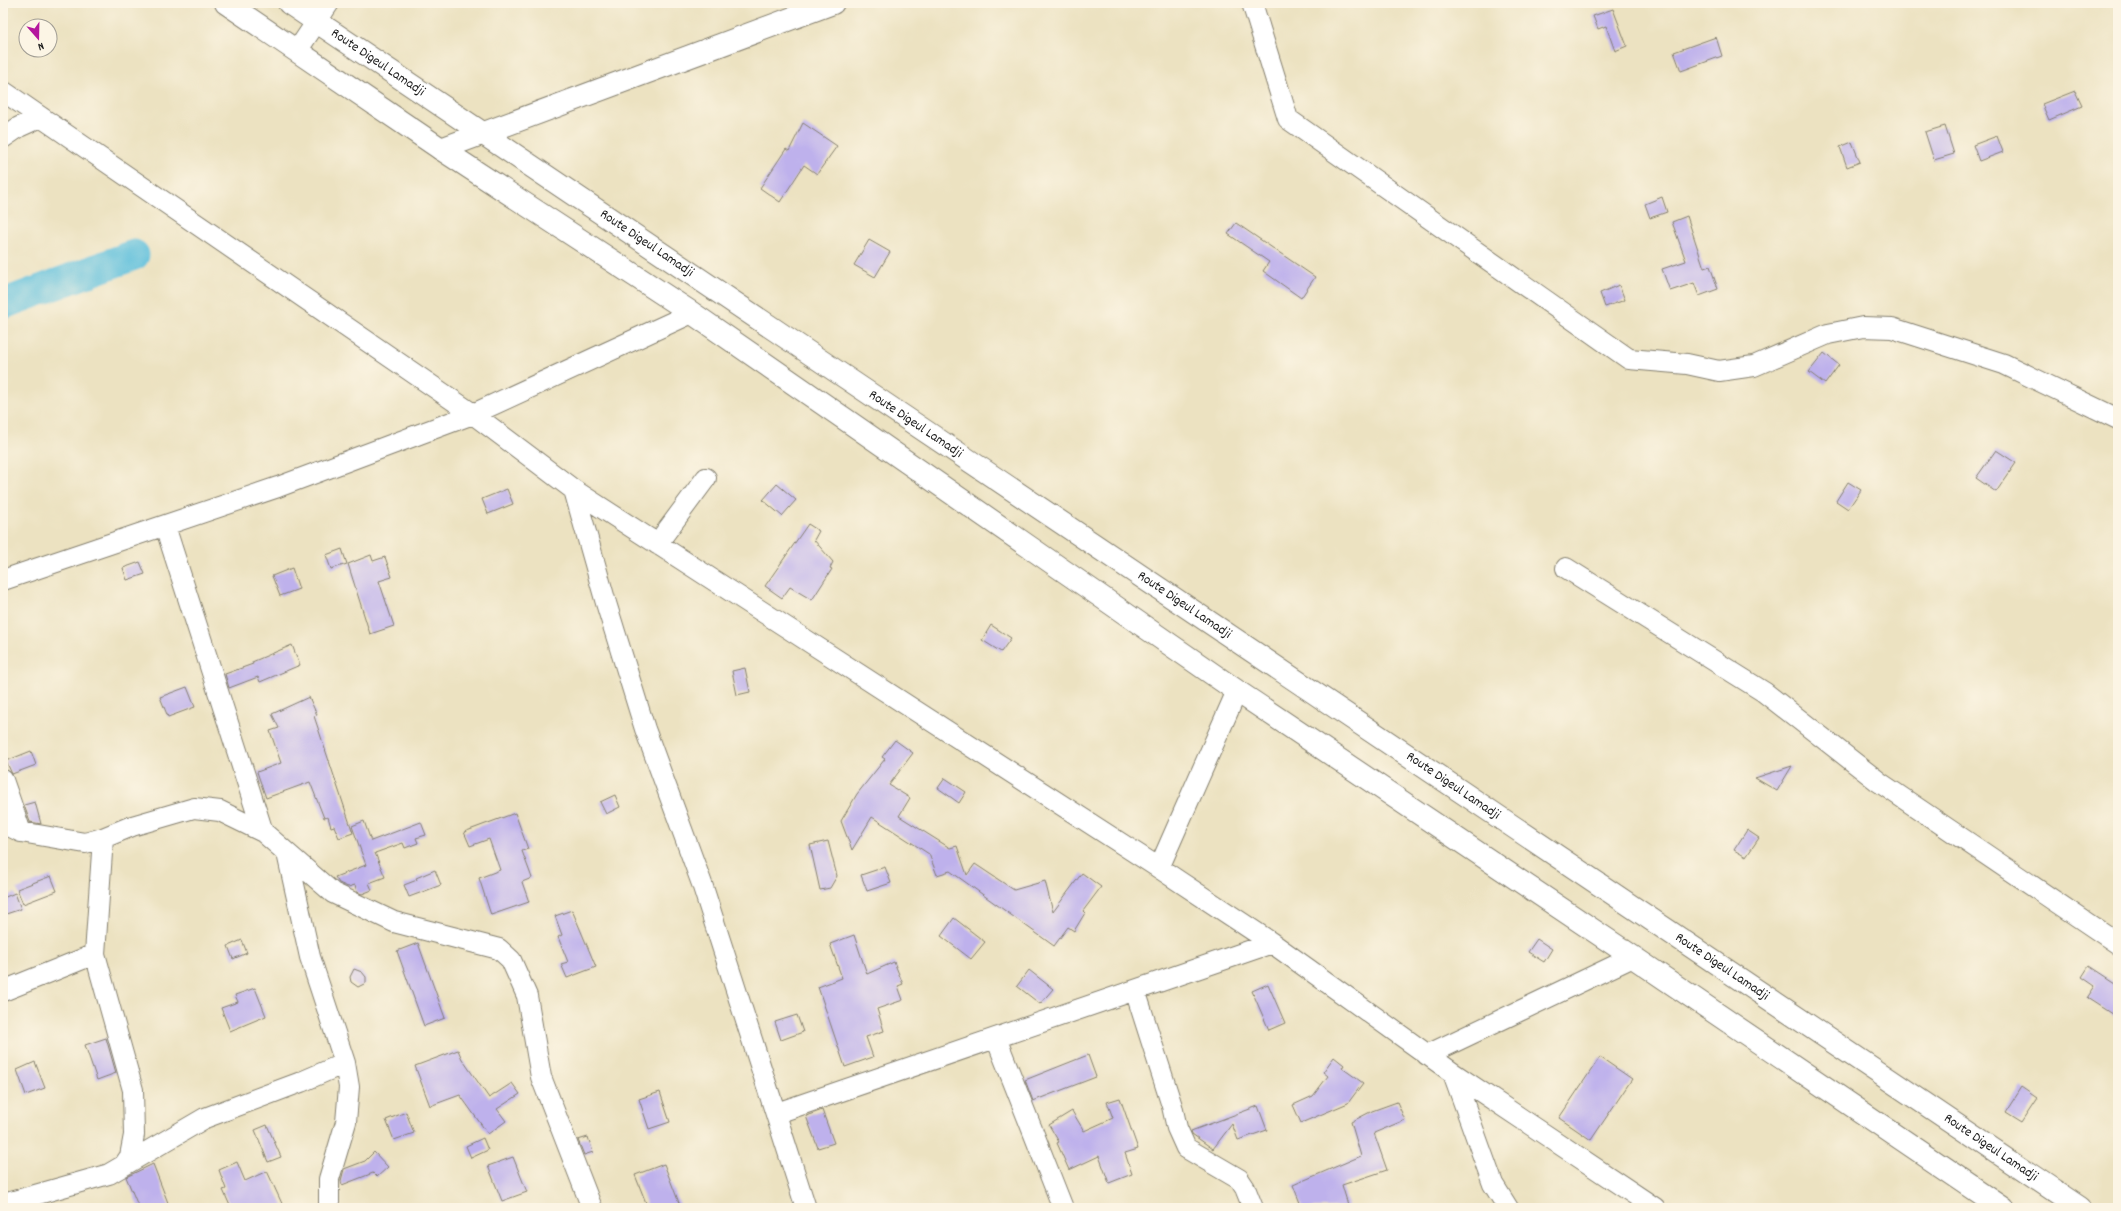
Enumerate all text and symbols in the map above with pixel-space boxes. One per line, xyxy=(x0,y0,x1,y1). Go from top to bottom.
north arrow xyxy=(18,18,58,58)
street label: Route Digeul Lamadji xyxy=(327,24,429,102)
text: N xyxy=(35,37,46,54)
street label: Route Digeul Lamadji xyxy=(595,205,698,283)
street label: Route Digeul Lamadji xyxy=(864,386,967,464)
street label: Route Digeul Lamadji xyxy=(1133,566,1236,644)
street label: Route Digeul Lamadji xyxy=(1402,747,1505,825)
street label: Route Digeul Lamadji xyxy=(1671,928,1773,1006)
street label: Route Digeul Lamadji xyxy=(1940,1109,2042,1187)

